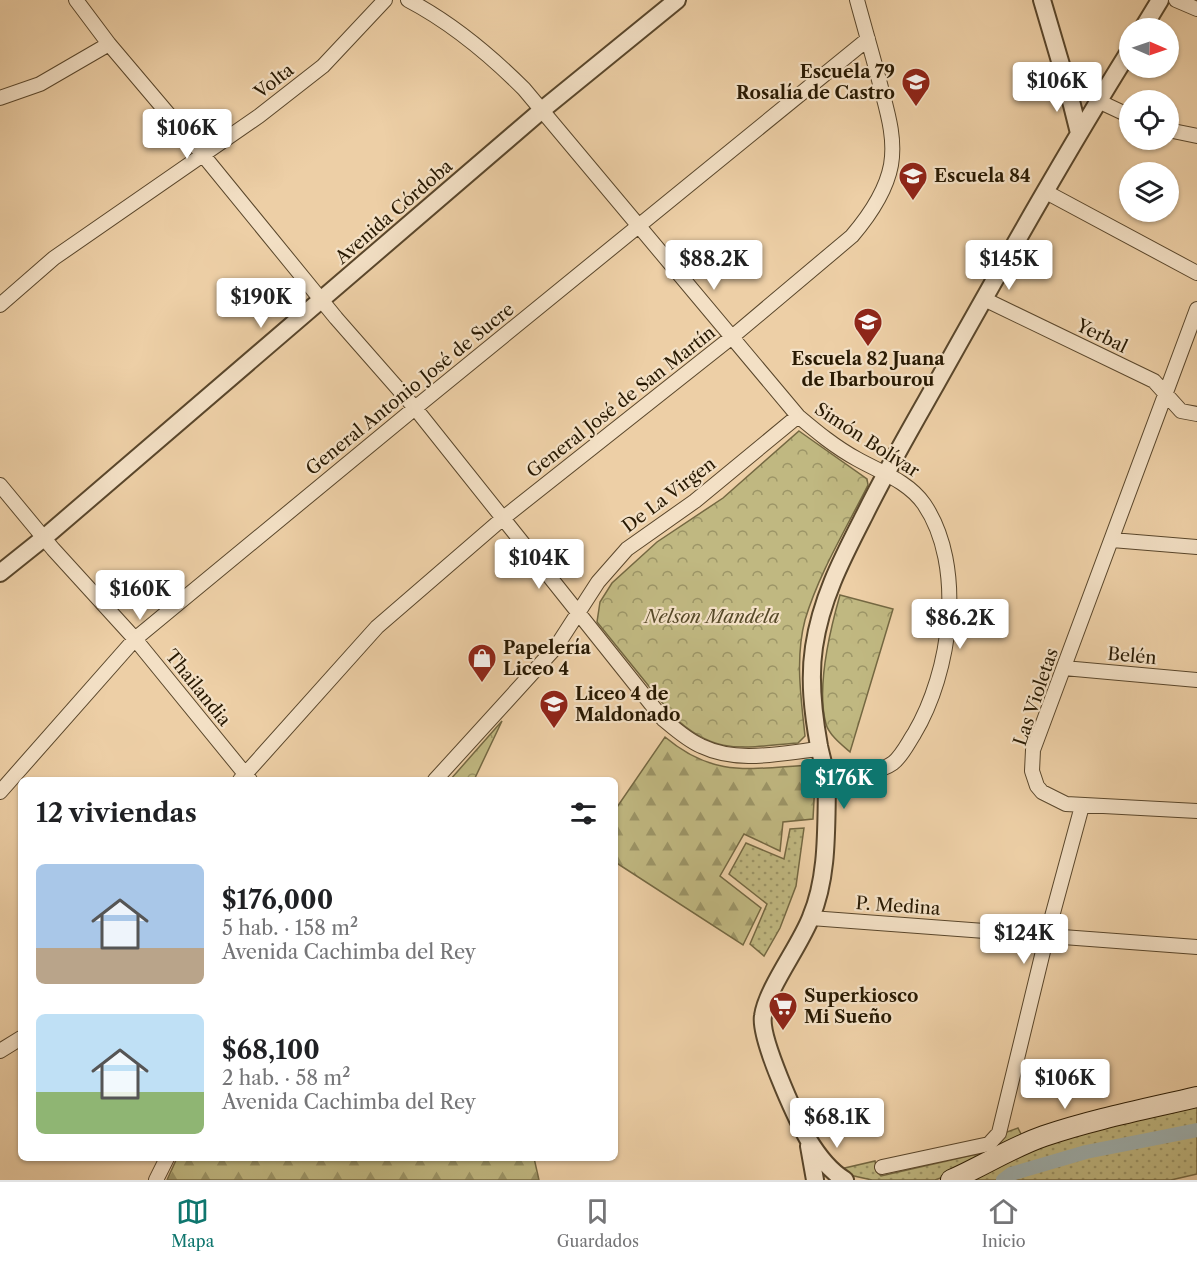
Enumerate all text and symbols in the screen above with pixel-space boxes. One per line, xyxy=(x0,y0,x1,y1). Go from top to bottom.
north arrow xyxy=(1119,18,1179,78)
map controls xyxy=(1119,18,1179,222)
street label: Volta xyxy=(249,59,298,104)
place label: Escuela 79 Rosalía de Castro xyxy=(736,61,895,104)
pin: $106K xyxy=(1015,62,1099,113)
school or university icon: Escuela 79 Rosalía de Castro xyxy=(900,66,932,108)
text: $106K xyxy=(1027,69,1087,93)
button: locate xyxy=(1119,90,1179,150)
pin: $106K xyxy=(145,109,229,160)
text: $106K xyxy=(157,116,217,140)
street label: Avenida Córdoba xyxy=(330,155,457,269)
school or university icon: Escuela 84 xyxy=(897,160,929,202)
button: layers xyxy=(1119,162,1179,222)
place label: Escuela 84 xyxy=(934,165,1031,187)
pin: $88.2K xyxy=(665,240,763,291)
pin: $145K xyxy=(967,240,1051,291)
text: $88.2K xyxy=(679,247,749,271)
text: $145K xyxy=(979,247,1039,271)
pin: $190K xyxy=(219,278,303,329)
text: $190K xyxy=(231,285,291,309)
street label: General Antonio José de Sucre xyxy=(302,298,518,480)
school or university icon: Escuela 82 Juana de Ibarbourou xyxy=(852,306,884,348)
street label: Yerbal xyxy=(1072,314,1131,358)
street label: General José de San Martín xyxy=(522,322,720,482)
place label: Escuela 82 Juana de Ibarbourou xyxy=(791,348,945,391)
street label: Simón Bolívar xyxy=(810,398,924,482)
street label: De La Virgen xyxy=(618,453,720,537)
pin: $104K xyxy=(497,539,581,590)
text: $104K xyxy=(509,546,569,570)
pin: $160K xyxy=(98,570,182,621)
text: $160K xyxy=(110,577,170,601)
pin: $86.2K xyxy=(911,599,1009,650)
park label: Nelson Mandela xyxy=(643,606,780,628)
text: $86.2K xyxy=(926,606,994,630)
place label: Papelería Liceo 4 xyxy=(503,637,592,680)
shop icon: Papelería Liceo 4 xyxy=(466,642,498,684)
street label: Belén xyxy=(1106,643,1158,669)
street label: Thailandia xyxy=(161,645,236,731)
street label: Las Violetas xyxy=(1009,645,1063,749)
place label: Liceo 4 de Maldonado xyxy=(575,683,680,726)
school or university icon: Liceo 4 de Maldonado xyxy=(538,688,570,730)
pin: $176K xyxy=(802,759,886,810)
text: $176K xyxy=(815,766,873,790)
text: 12 viviendas xyxy=(36,797,197,829)
icon: filters xyxy=(567,797,600,830)
text: $176,000 xyxy=(222,884,333,916)
icon: home xyxy=(84,888,156,960)
street label: P. Medina xyxy=(855,892,942,920)
pin: $124K xyxy=(982,914,1066,965)
text: 5 hab. · 158 m² xyxy=(222,916,358,940)
text: $124K xyxy=(994,921,1054,945)
text: Avenida Cachimba del Rey xyxy=(222,940,476,964)
place label: Superkiosco Mi Sueño xyxy=(804,985,918,1028)
supermarket icon: Superkiosco Mi Sueño xyxy=(767,990,799,1032)
text: $68,100 xyxy=(222,1034,320,1066)
icon: home xyxy=(84,1038,156,1110)
pin: $106K xyxy=(1023,1059,1107,1110)
text: 2 hab. · 58 m² xyxy=(222,1066,350,1090)
text: $106K xyxy=(1035,1066,1095,1090)
text: Avenida Cachimba del Rey xyxy=(222,1090,476,1114)
pin: $68.1K xyxy=(788,1098,886,1149)
text: $68.1K xyxy=(804,1105,870,1129)
tab: Mapa xyxy=(171,1195,214,1251)
tab: Guardados xyxy=(557,1195,639,1251)
tab: Inicio xyxy=(982,1195,1026,1251)

